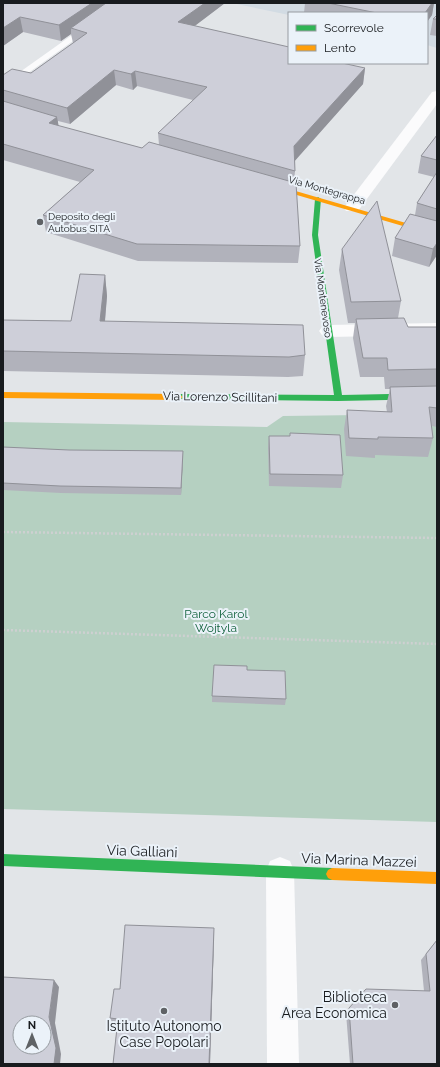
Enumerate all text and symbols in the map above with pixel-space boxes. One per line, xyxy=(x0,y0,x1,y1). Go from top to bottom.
legend xyxy=(288,12,428,64)
text: Scorrevole xyxy=(324,21,384,35)
text: Lento xyxy=(324,41,356,55)
street label: Via Montegrappa xyxy=(287,174,367,206)
place label: Deposito degli Autobus SITA xyxy=(48,211,115,234)
marker: Deposito degli Autobus SITA xyxy=(35,217,45,227)
street label: Via Montenevoso xyxy=(312,258,334,338)
street label: Via Lorenzo Scillitani xyxy=(163,389,277,405)
park label: Parco Karol Wojtyla xyxy=(184,607,248,635)
street label: Via Galliani xyxy=(106,842,178,860)
street label: Via Marina Mazzei xyxy=(301,850,417,870)
place label: Biblioteca Area Economica xyxy=(281,989,387,1021)
marker: Biblioteca Area Economica xyxy=(390,1000,400,1010)
marker: Istituto Autonomo Case Popolari xyxy=(159,1006,169,1016)
north arrow xyxy=(12,1015,52,1055)
place label: Istituto Autonomo Case Popolari xyxy=(106,1018,222,1050)
text: N xyxy=(28,1019,36,1032)

